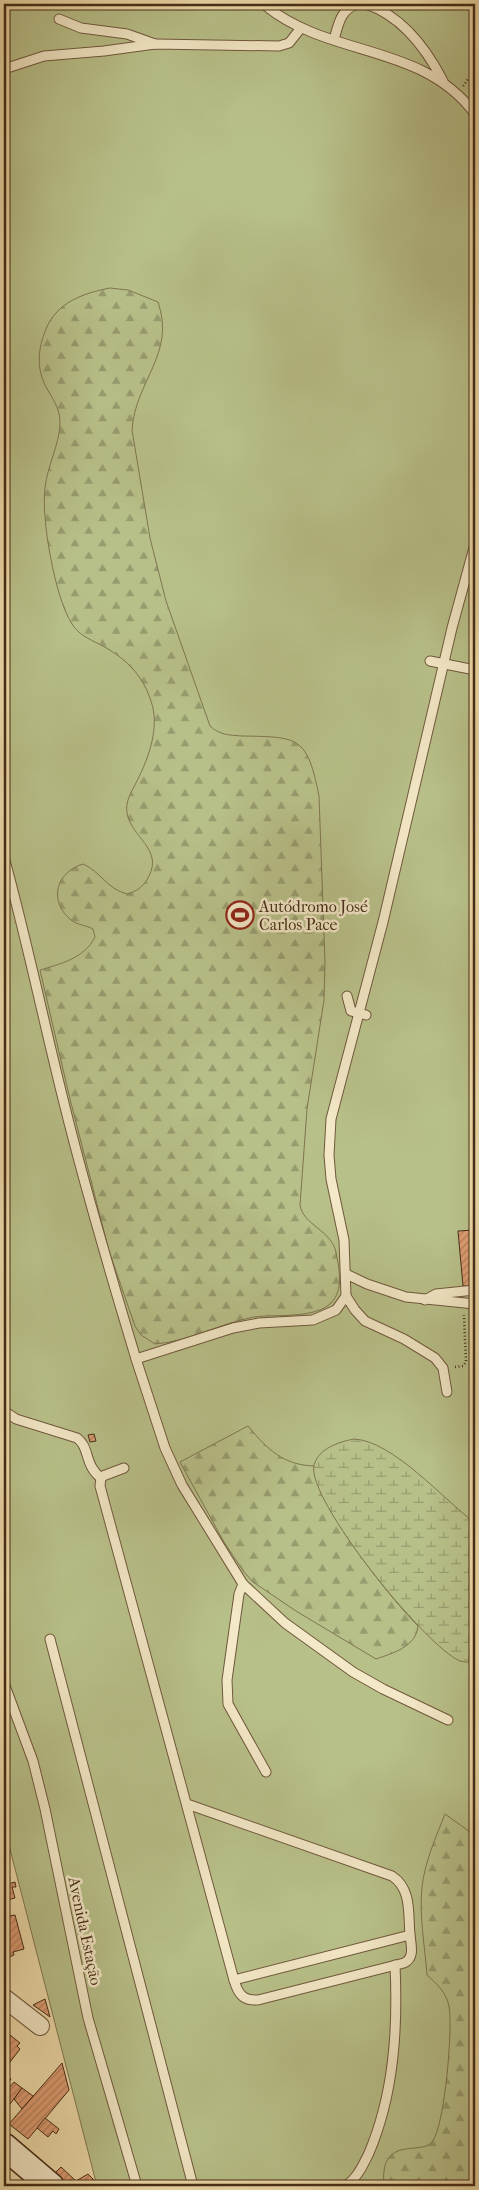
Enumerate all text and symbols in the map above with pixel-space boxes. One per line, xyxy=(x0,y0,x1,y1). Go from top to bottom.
place label: Autódromo José Carlos Pace xyxy=(258,897,368,934)
sports icon: Autódromo José Carlos Pace xyxy=(225,900,255,930)
street label: Avenida Estação xyxy=(64,1874,106,1987)

